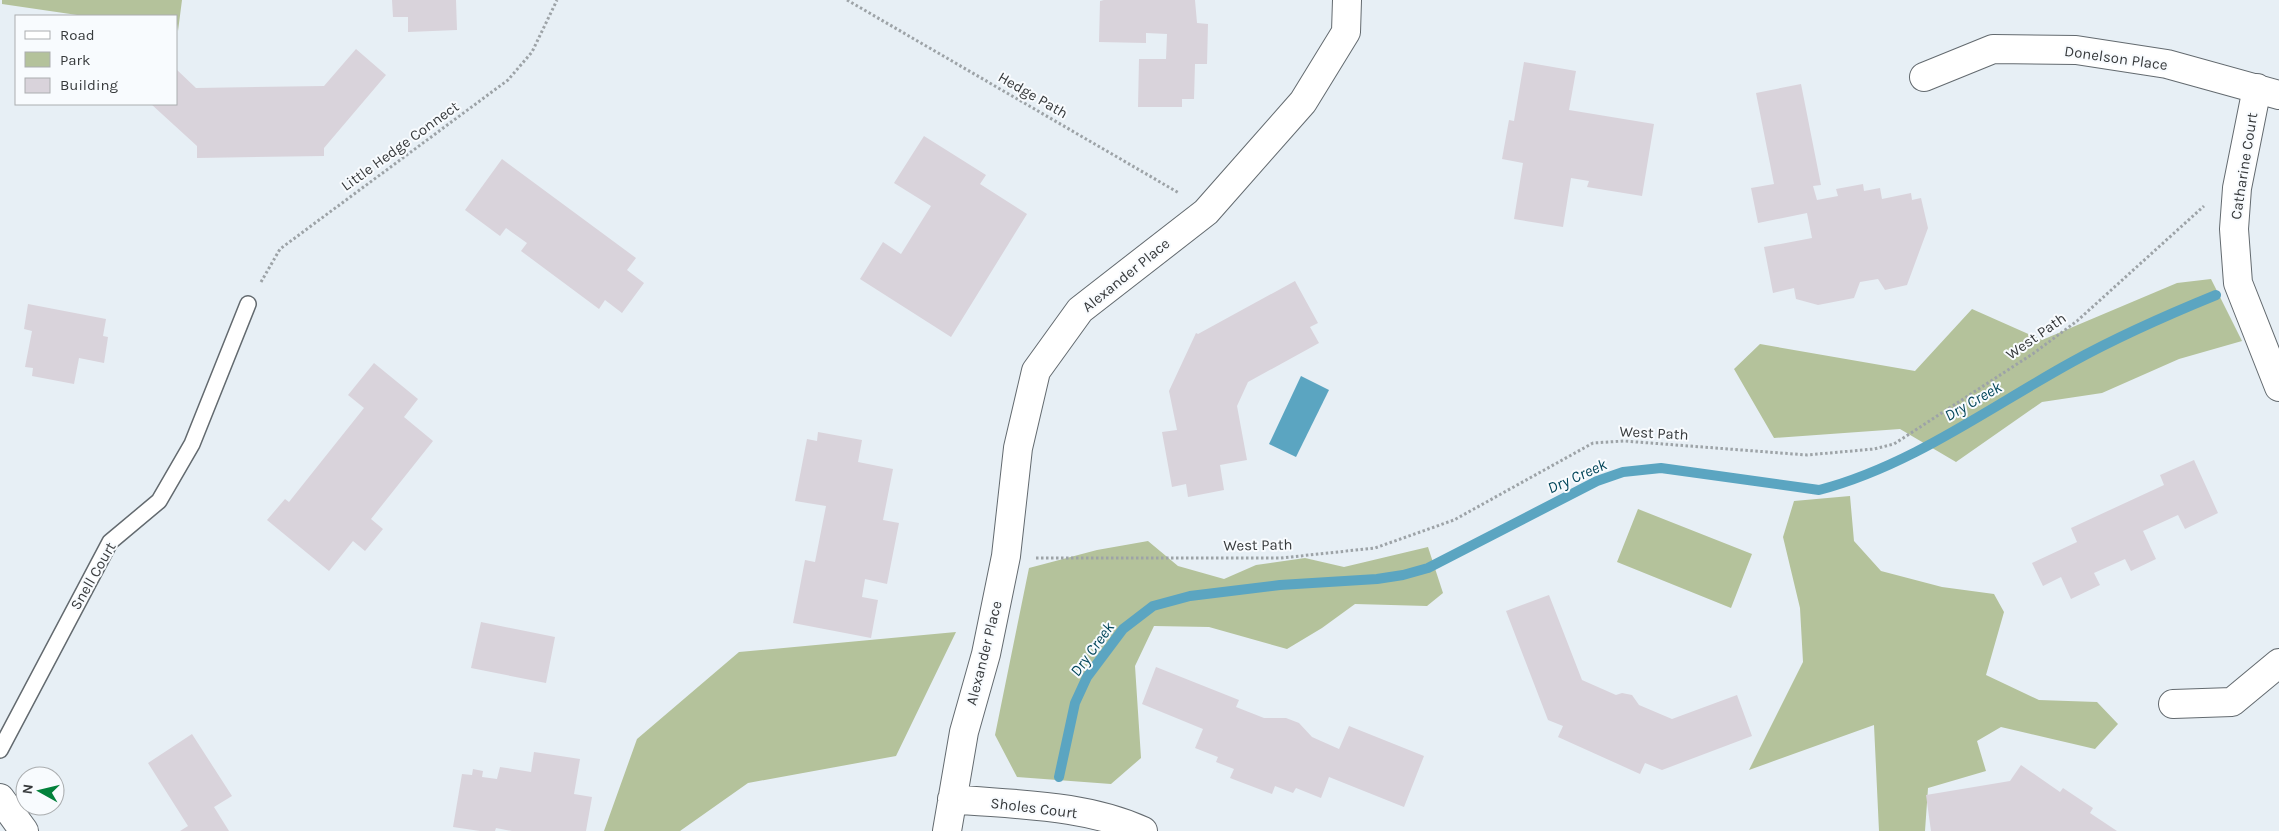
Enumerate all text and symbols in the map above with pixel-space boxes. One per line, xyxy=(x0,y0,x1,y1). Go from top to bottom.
legend xyxy=(15,15,178,105)
text: Road xyxy=(60,26,95,44)
street label: Donelson Place xyxy=(2063,42,2169,74)
text: Park xyxy=(60,51,90,69)
street label: Hedge Path xyxy=(995,68,1071,122)
text: Building xyxy=(60,76,118,94)
street label: Little Hedge Connect xyxy=(338,97,463,195)
street label: Catharine Court xyxy=(2227,111,2261,221)
street label: Alexander Place xyxy=(1079,234,1173,316)
street label: West Path xyxy=(2003,309,2069,363)
water label: Dry Creek xyxy=(1941,377,2006,425)
street label: West Path xyxy=(1619,422,1689,444)
water label: Dry Creek xyxy=(1545,454,1610,497)
street label: West Path xyxy=(1223,535,1293,555)
street label: Snell Court xyxy=(66,539,120,613)
street label: Alexander Place xyxy=(962,599,1006,707)
water label: Dry Creek xyxy=(1066,617,1119,680)
north arrow xyxy=(15,766,65,816)
text: N xyxy=(19,783,37,795)
street label: Sholes Court xyxy=(990,794,1079,822)

